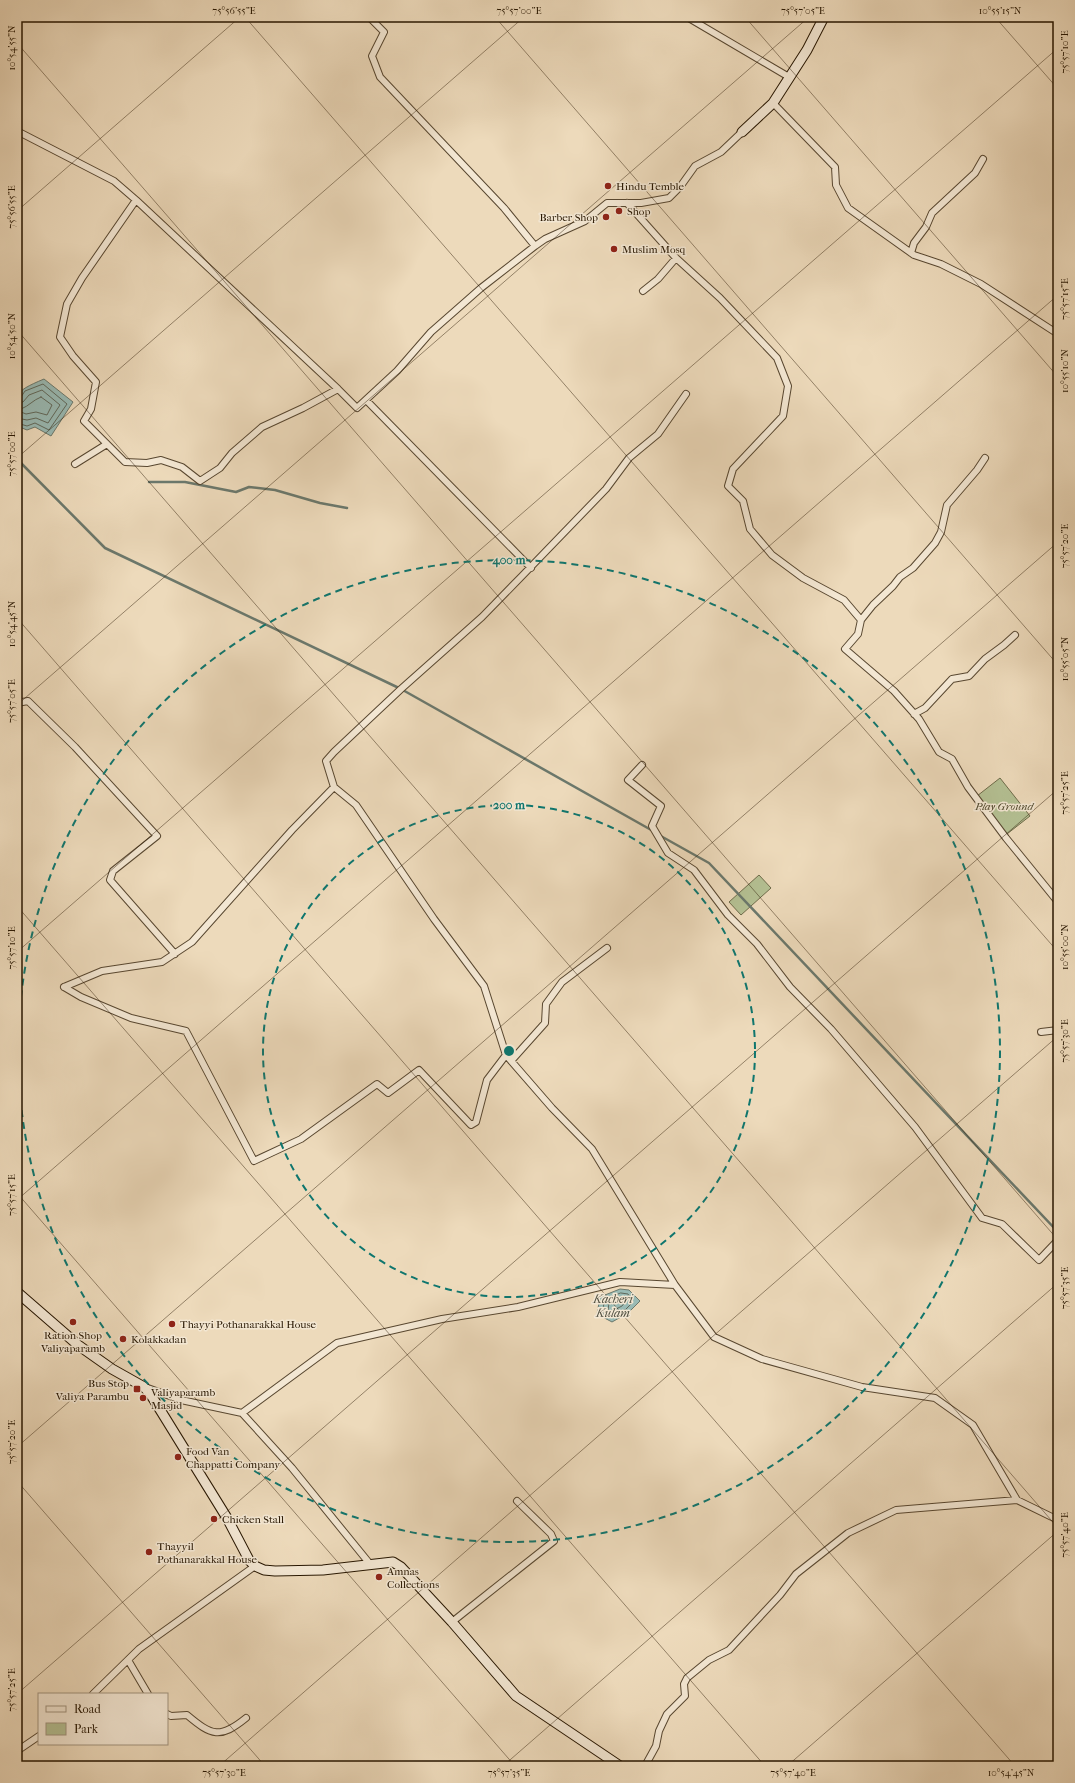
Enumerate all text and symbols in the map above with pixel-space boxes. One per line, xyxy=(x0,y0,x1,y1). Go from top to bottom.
text: 75°56'55"E xyxy=(212,5,256,17)
text: 75°57'00"E xyxy=(496,5,542,17)
text: 75°57'05"E xyxy=(781,5,825,17)
text: 10°55'15"N xyxy=(979,5,1022,17)
text: 10°54'55"N xyxy=(6,25,18,71)
text: 75°57'10"E xyxy=(1059,30,1071,74)
place label: Hindu Temble xyxy=(616,180,684,193)
marker: Hindu Temble xyxy=(603,181,613,191)
text: 75°56'55"E xyxy=(6,185,18,229)
place label: Shop xyxy=(627,205,650,218)
marker: Shop xyxy=(614,206,624,216)
place label: Barber Shop xyxy=(539,211,598,224)
marker: Barber Shop xyxy=(601,212,611,222)
place label: Muslim Mosq xyxy=(622,243,686,256)
marker: Muslim Mosq xyxy=(609,244,619,254)
text: 75°57'15"E xyxy=(1059,278,1071,320)
text: 10°54'50"N xyxy=(6,312,18,359)
text: 10°55'10"N xyxy=(1059,349,1071,393)
text: 75°57'00"E xyxy=(6,431,18,477)
text: 75°57'20"E xyxy=(1059,524,1071,568)
text: 400 m xyxy=(492,553,526,568)
text: 10°54'45"N xyxy=(6,600,18,647)
text: 10°55'05"N xyxy=(1059,636,1071,681)
text: 75°57'05"E xyxy=(6,679,18,723)
text: 75°57'25"E xyxy=(1059,771,1071,815)
text: 200 m xyxy=(493,798,526,812)
park label: Play Ground xyxy=(974,800,1034,813)
text: 10°55'00"N xyxy=(1059,924,1071,970)
text: 75°57'10"E xyxy=(6,926,18,970)
text: 75°57'30"E xyxy=(1059,1019,1071,1063)
centre of rings xyxy=(502,1044,516,1058)
text: 75°57'15"E xyxy=(6,1174,18,1216)
text: 75°57'35"E xyxy=(1059,1267,1071,1309)
water label: Kacheri Kulam xyxy=(592,1292,634,1320)
marker: Ration Shop Valiyaparamb xyxy=(68,1317,78,1327)
place label: Thayyi Pothanarakkal House xyxy=(180,1318,316,1331)
marker: Thayyi Pothanarakkal House xyxy=(167,1319,177,1329)
place label: Ration Shop Valiyaparamb xyxy=(40,1329,105,1355)
place label: Kolakkadan xyxy=(131,1333,187,1346)
marker: Kolakkadan xyxy=(118,1334,128,1344)
place label: Bus Stop Valiya Parambu xyxy=(55,1377,130,1403)
marker: Bus Stop Valiya Parambu xyxy=(132,1384,142,1394)
place label: Valiyaparamb Masjid xyxy=(150,1386,215,1412)
marker: Valiyaparamb Masjid xyxy=(138,1393,148,1403)
text: 75°57'20"E xyxy=(6,1420,18,1464)
place label: Food Van Chappatti Company xyxy=(186,1445,281,1471)
marker: Food Van Chappatti Company xyxy=(173,1452,183,1462)
text: 75°57'40"E xyxy=(1059,1512,1071,1558)
place label: Chicken Stall xyxy=(222,1513,284,1526)
marker: Chicken Stall xyxy=(209,1514,219,1524)
place label: Thayyil Pothanarakkal House xyxy=(157,1540,257,1566)
marker: Thayyil Pothanarakkal House xyxy=(144,1547,154,1557)
place label: Amnas Collections xyxy=(386,1565,439,1591)
marker: Amnas Collections xyxy=(374,1572,384,1582)
text: 75°57'25"E xyxy=(6,1668,18,1712)
legend xyxy=(38,1693,168,1745)
text: Road xyxy=(74,1702,101,1716)
text: Park xyxy=(74,1722,99,1736)
text: 75°57'30"E xyxy=(202,1767,246,1779)
text: 75°57'35"E xyxy=(488,1767,530,1779)
text: 75°57'40"E xyxy=(770,1767,816,1779)
text: 10°54'45"N xyxy=(988,1767,1035,1779)

